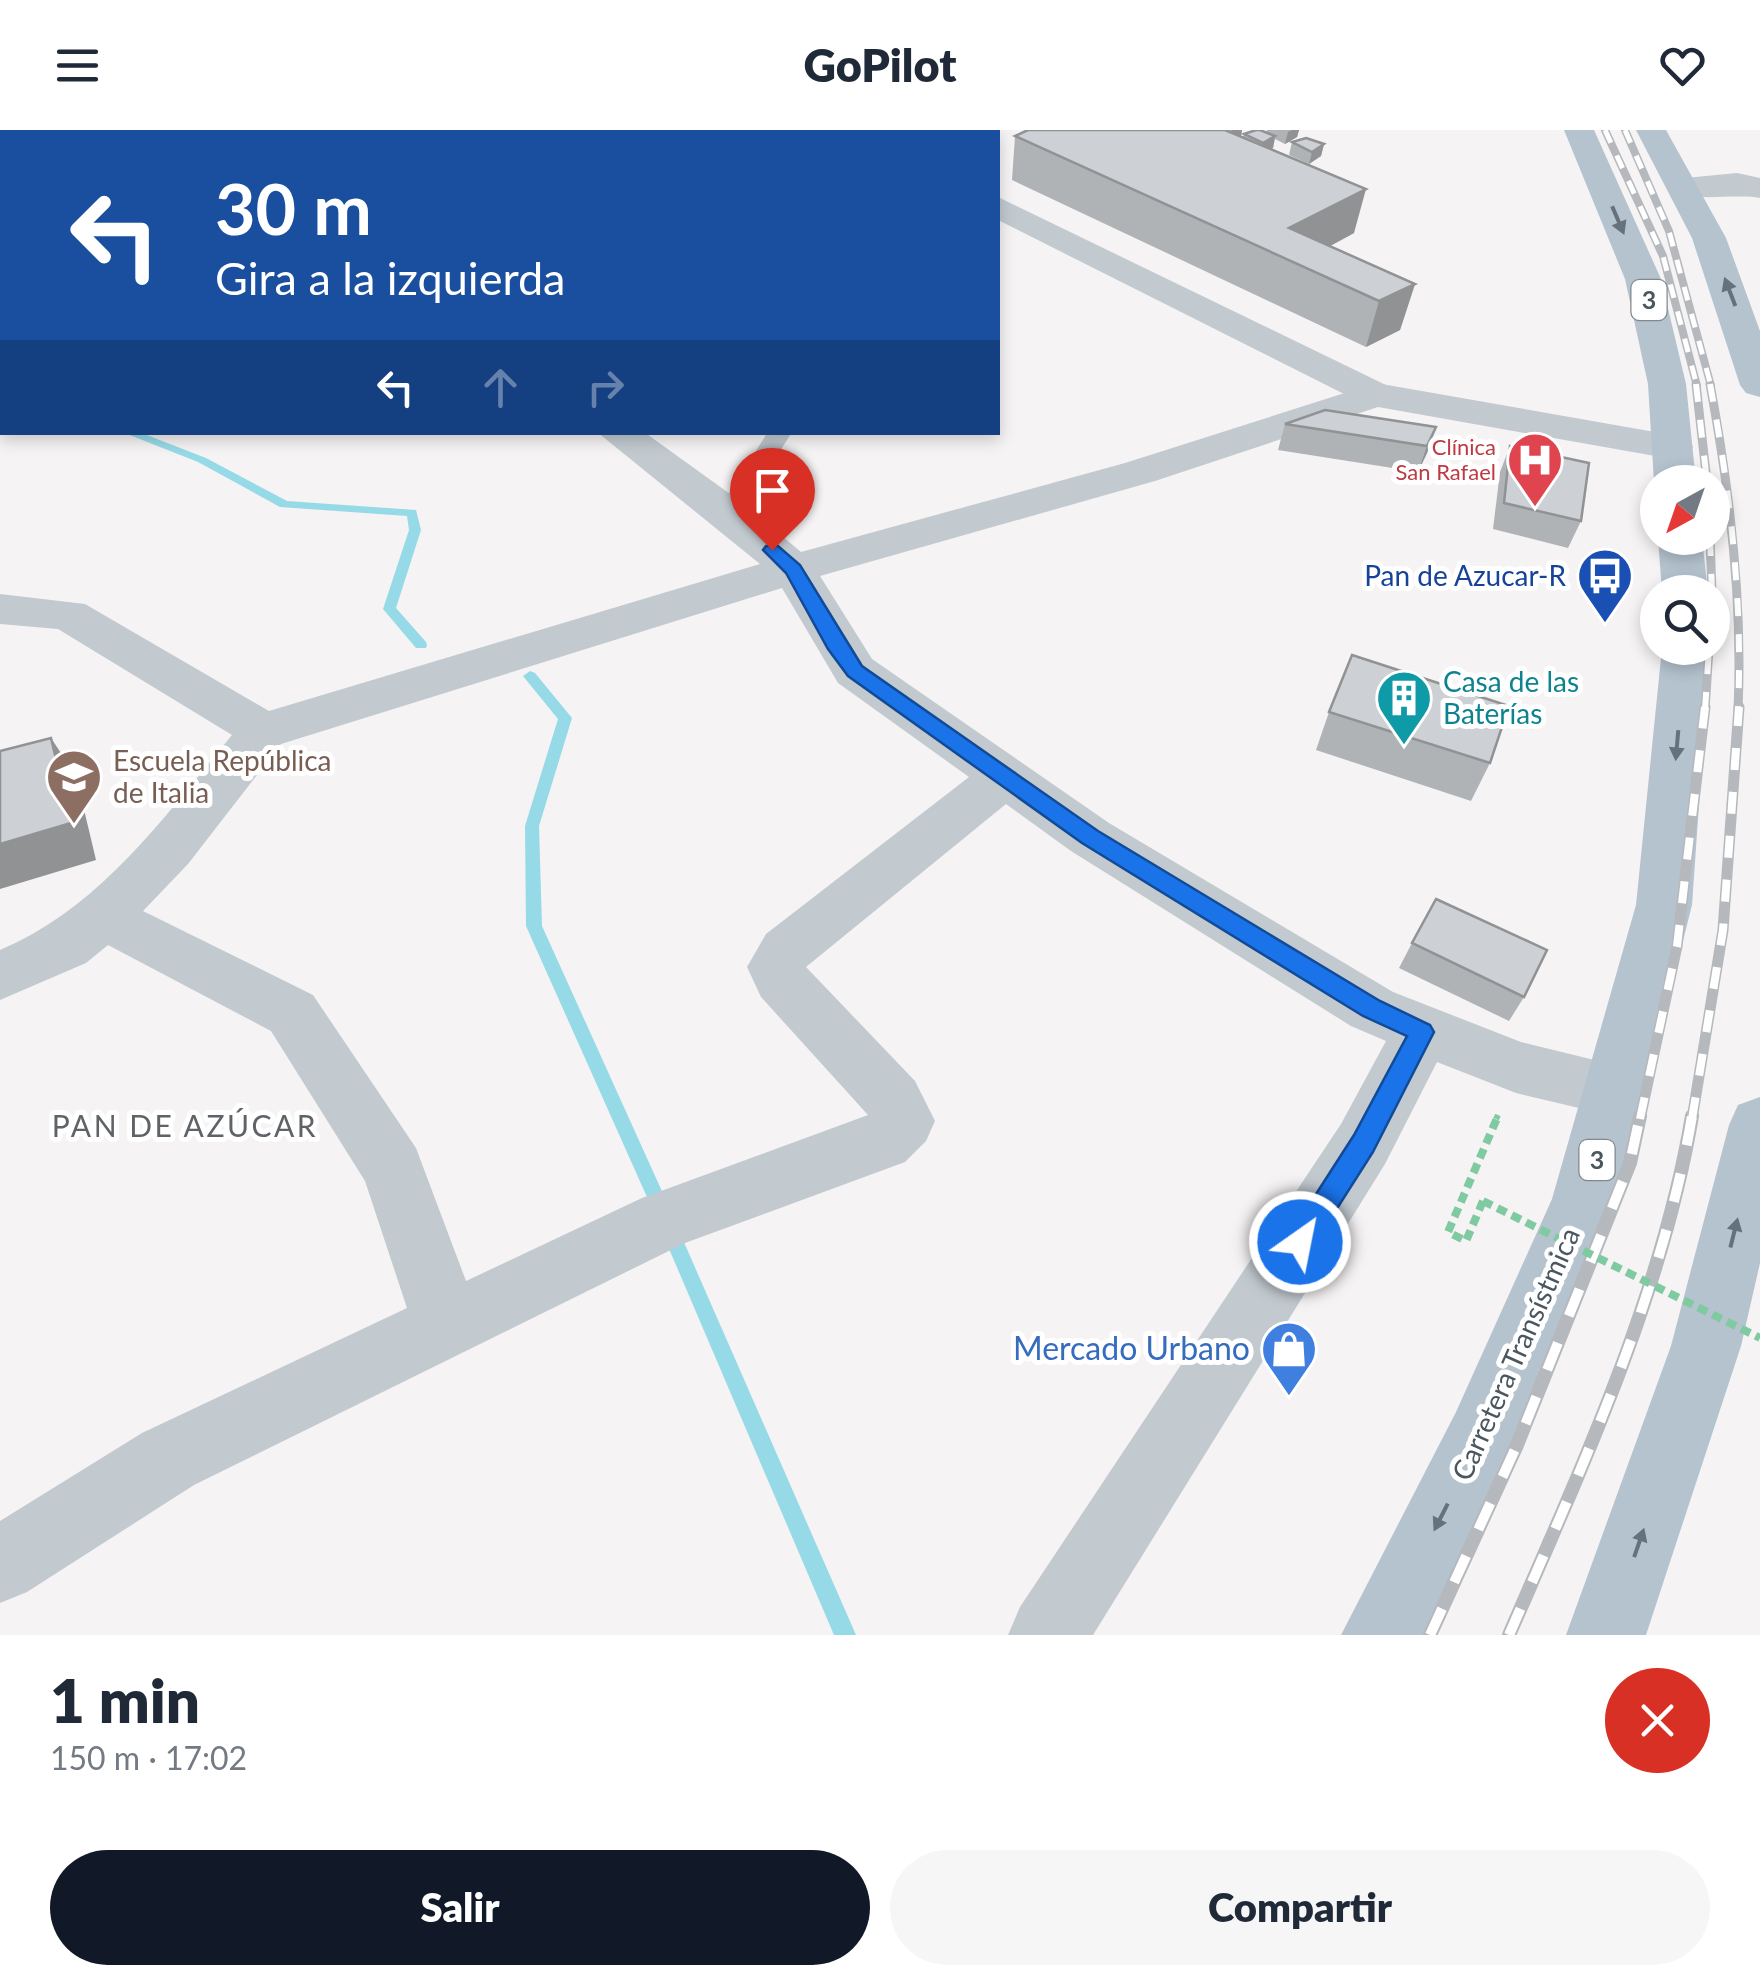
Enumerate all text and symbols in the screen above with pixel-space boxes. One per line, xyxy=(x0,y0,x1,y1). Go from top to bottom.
icon: menu xyxy=(50,38,105,93)
text: GoPilot xyxy=(804,38,956,92)
icon: heart xyxy=(1655,38,1710,93)
text: 30 m xyxy=(215,166,372,250)
icon: left xyxy=(50,170,180,300)
one-way arrow xyxy=(1610,205,1626,235)
text: Gira a la izquierda xyxy=(215,251,565,305)
one-way arrow xyxy=(1721,277,1737,307)
road number: 3 xyxy=(1632,280,1666,320)
icon: left xyxy=(368,360,423,415)
icon: ahead xyxy=(473,360,528,415)
icon: right xyxy=(578,360,633,415)
hospital icon: Clínica San Rafael xyxy=(1505,430,1565,509)
place label: Clínica San Rafael xyxy=(1396,433,1496,485)
pin xyxy=(730,448,815,551)
icon: arrive xyxy=(745,463,800,518)
north arrow xyxy=(1640,465,1730,555)
map controls xyxy=(1640,465,1730,665)
bus stop icon: Pan de Azucar-R xyxy=(1575,546,1635,625)
place label: Pan de Azucar-R xyxy=(1364,558,1566,592)
button: search xyxy=(1640,575,1730,665)
place label: Casa de las Baterías xyxy=(1443,664,1579,730)
building icon: Casa de las Baterías xyxy=(1374,668,1434,747)
one-way arrow xyxy=(1669,729,1685,761)
place label: Escuela República de Italia xyxy=(113,743,332,809)
school or university icon: Escuela República de Italia xyxy=(44,747,104,826)
district label: PAN DE AZÚCAR xyxy=(52,1107,318,1143)
road number: 3 xyxy=(1580,1140,1614,1180)
position arrow xyxy=(1248,1190,1352,1294)
one-way arrow xyxy=(1727,1217,1743,1248)
street label: Carretera Transístmica xyxy=(1444,1222,1586,1485)
shop icon: Mercado Urbano xyxy=(1259,1319,1319,1398)
place label: Mercado Urbano xyxy=(1013,1328,1250,1367)
one-way arrow xyxy=(1433,1503,1450,1532)
one-way arrow xyxy=(1632,1528,1647,1558)
text: 1 min xyxy=(50,1664,200,1736)
button: close xyxy=(1605,1668,1710,1773)
text: 150 m · 17:02 xyxy=(50,1738,247,1777)
button: Salir xyxy=(50,1850,870,1965)
button: Compartir xyxy=(890,1850,1710,1965)

